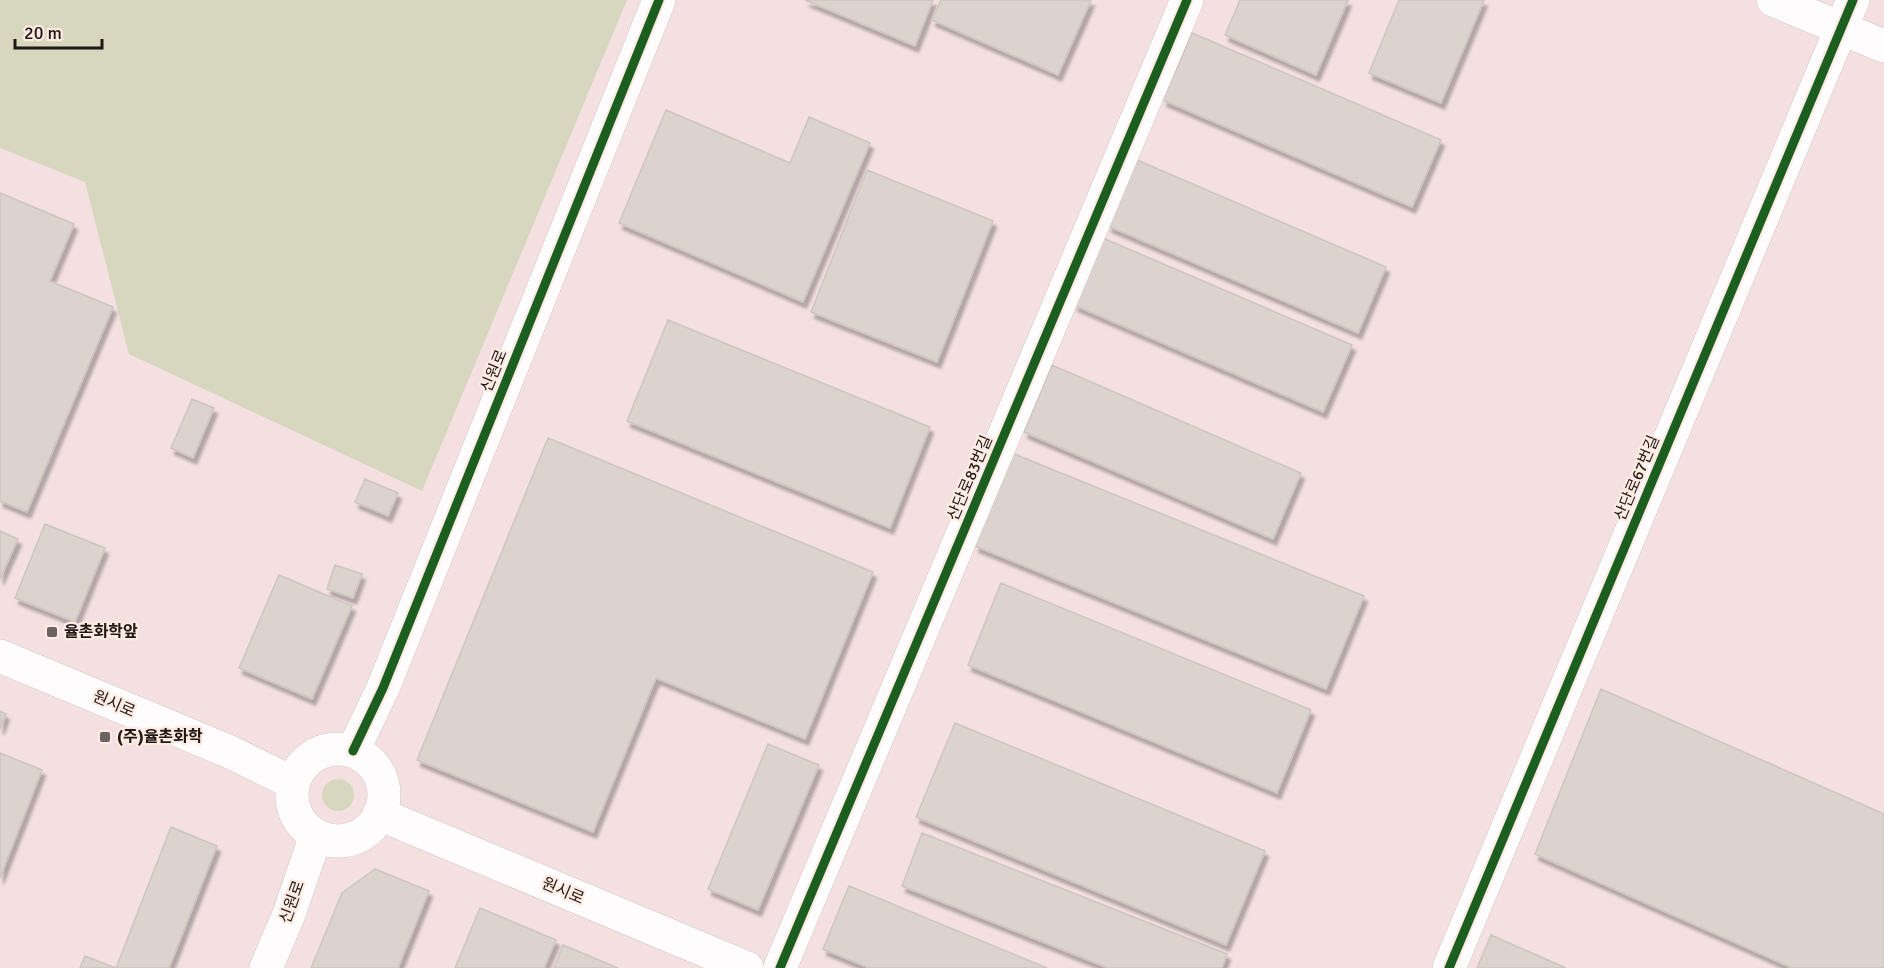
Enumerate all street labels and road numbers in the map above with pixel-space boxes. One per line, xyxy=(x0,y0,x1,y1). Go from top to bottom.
street label: 신원로 xyxy=(476,347,512,395)
street label: 산단로83번길 xyxy=(943,432,997,524)
street label: 산단로67번길 xyxy=(1610,432,1664,524)
street label: 원시로 xyxy=(90,686,138,722)
street label: 원시로 xyxy=(539,873,587,909)
street label: 신원로 xyxy=(275,878,309,926)

